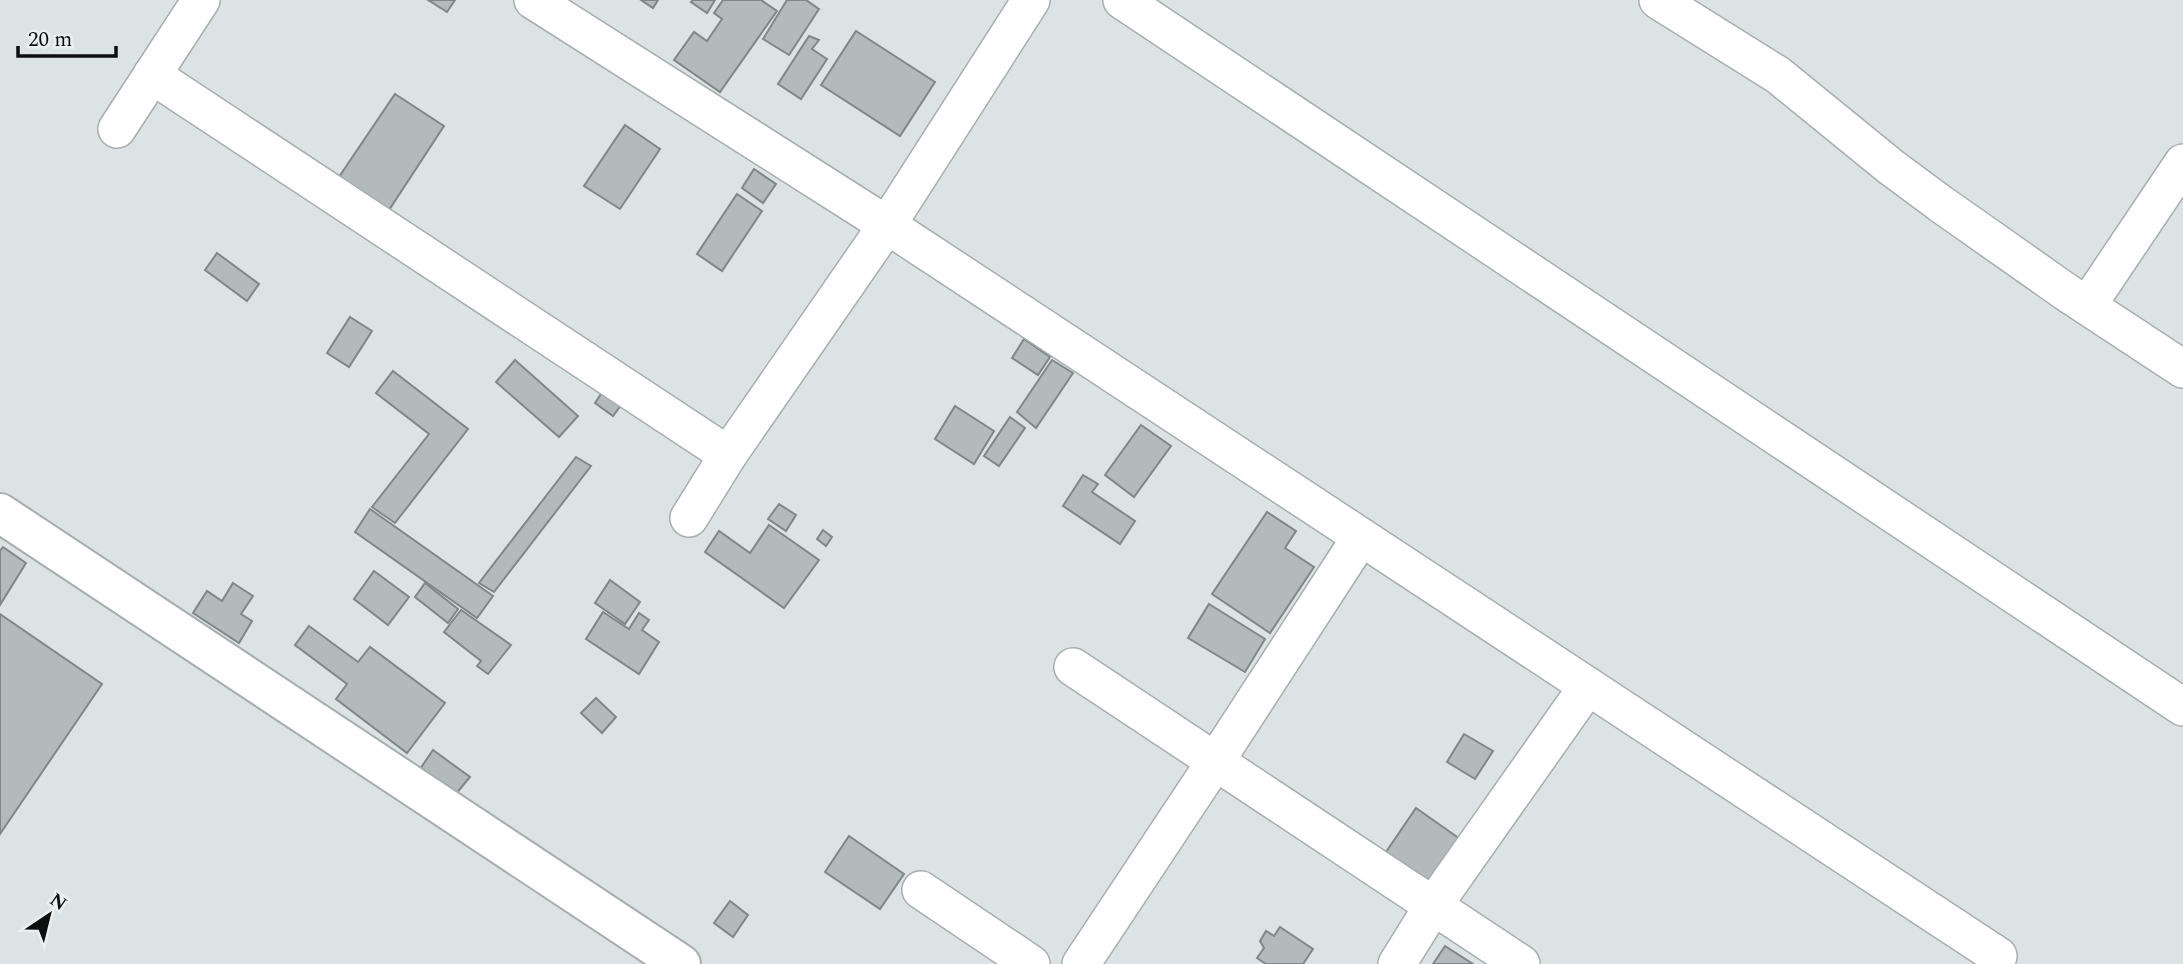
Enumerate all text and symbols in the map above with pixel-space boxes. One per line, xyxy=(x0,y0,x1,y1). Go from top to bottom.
scale bar xyxy=(18,14,116,58)
text: 20 m xyxy=(28,24,72,56)
north arrow xyxy=(14,880,84,950)
text: N xyxy=(43,886,73,919)

